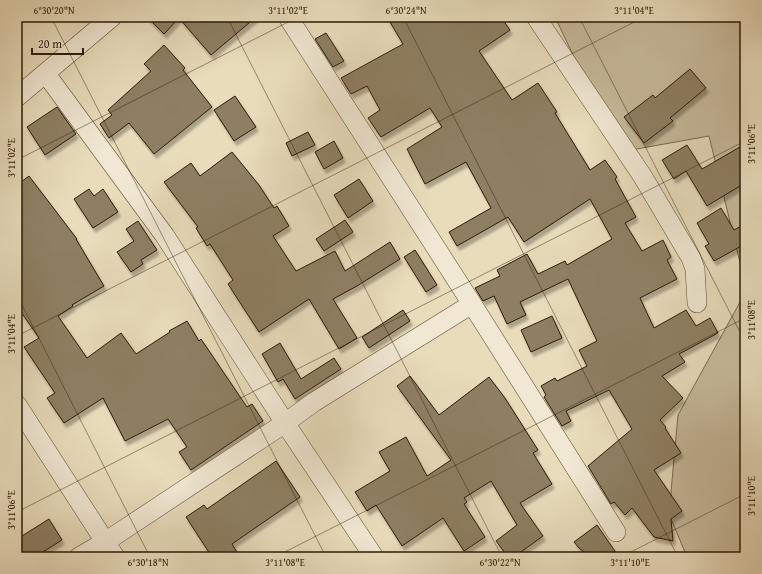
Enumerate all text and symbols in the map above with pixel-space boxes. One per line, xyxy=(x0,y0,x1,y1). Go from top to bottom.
text: 6°30'20"N xyxy=(33,3,75,18)
text: 3°11'02"E xyxy=(268,3,308,18)
text: 6°30'24"N xyxy=(385,3,427,18)
text: 3°11'04"E xyxy=(614,3,654,18)
scale bar xyxy=(32,30,83,56)
text: 20 m xyxy=(38,35,62,52)
text: 3°11'06"E xyxy=(744,124,759,164)
text: 3°11'02"E xyxy=(4,138,19,178)
text: 3°11'08"E xyxy=(744,300,759,340)
text: 3°11'04"E xyxy=(4,314,19,354)
text: 3°11'10"E xyxy=(744,476,759,516)
text: 3°11'06"E xyxy=(4,490,19,530)
text: 6°30'18"N xyxy=(127,555,169,570)
text: 3°11'08"E xyxy=(265,555,305,570)
text: 6°30'22"N xyxy=(479,555,521,570)
text: 3°11'10"E xyxy=(610,555,650,570)

